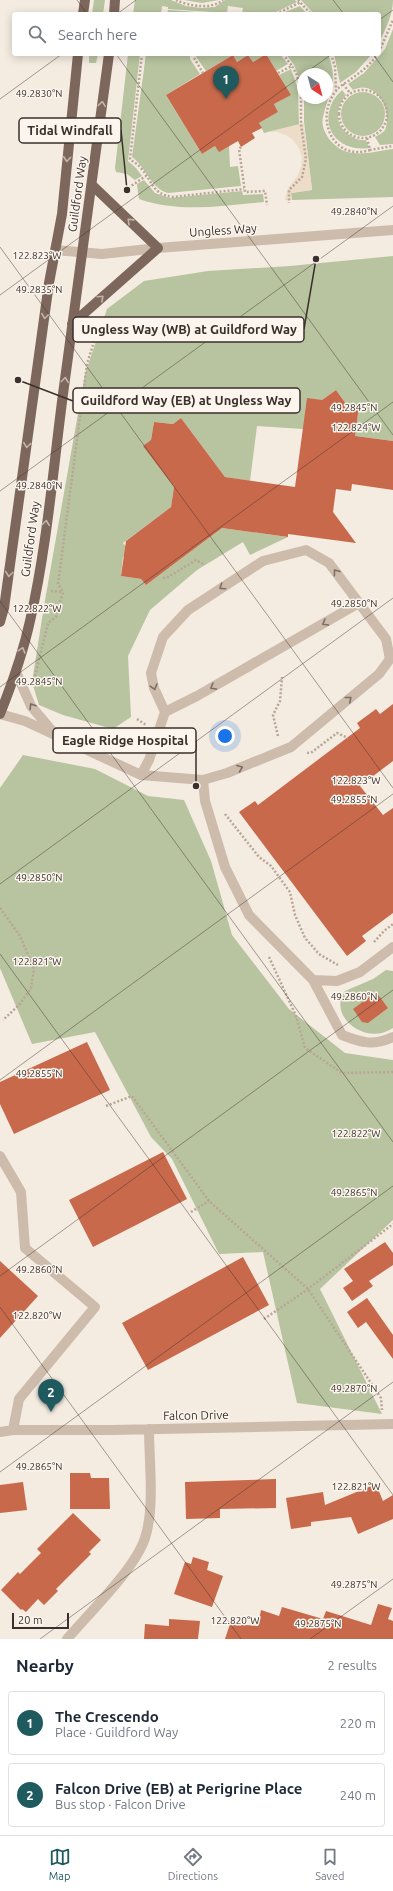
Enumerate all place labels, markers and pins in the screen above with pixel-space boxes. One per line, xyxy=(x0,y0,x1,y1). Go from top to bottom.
pin: 1 xyxy=(213,66,239,99)
callout: Tidal Windfall xyxy=(19,118,121,143)
callout: Ungless Way (WB) at Guildford Way xyxy=(73,317,304,342)
callout: Guildford Way (EB) at Ungless Way xyxy=(73,388,300,413)
callout: Eagle Ridge Hospital xyxy=(53,728,196,753)
pin: 2 xyxy=(38,1379,64,1412)

